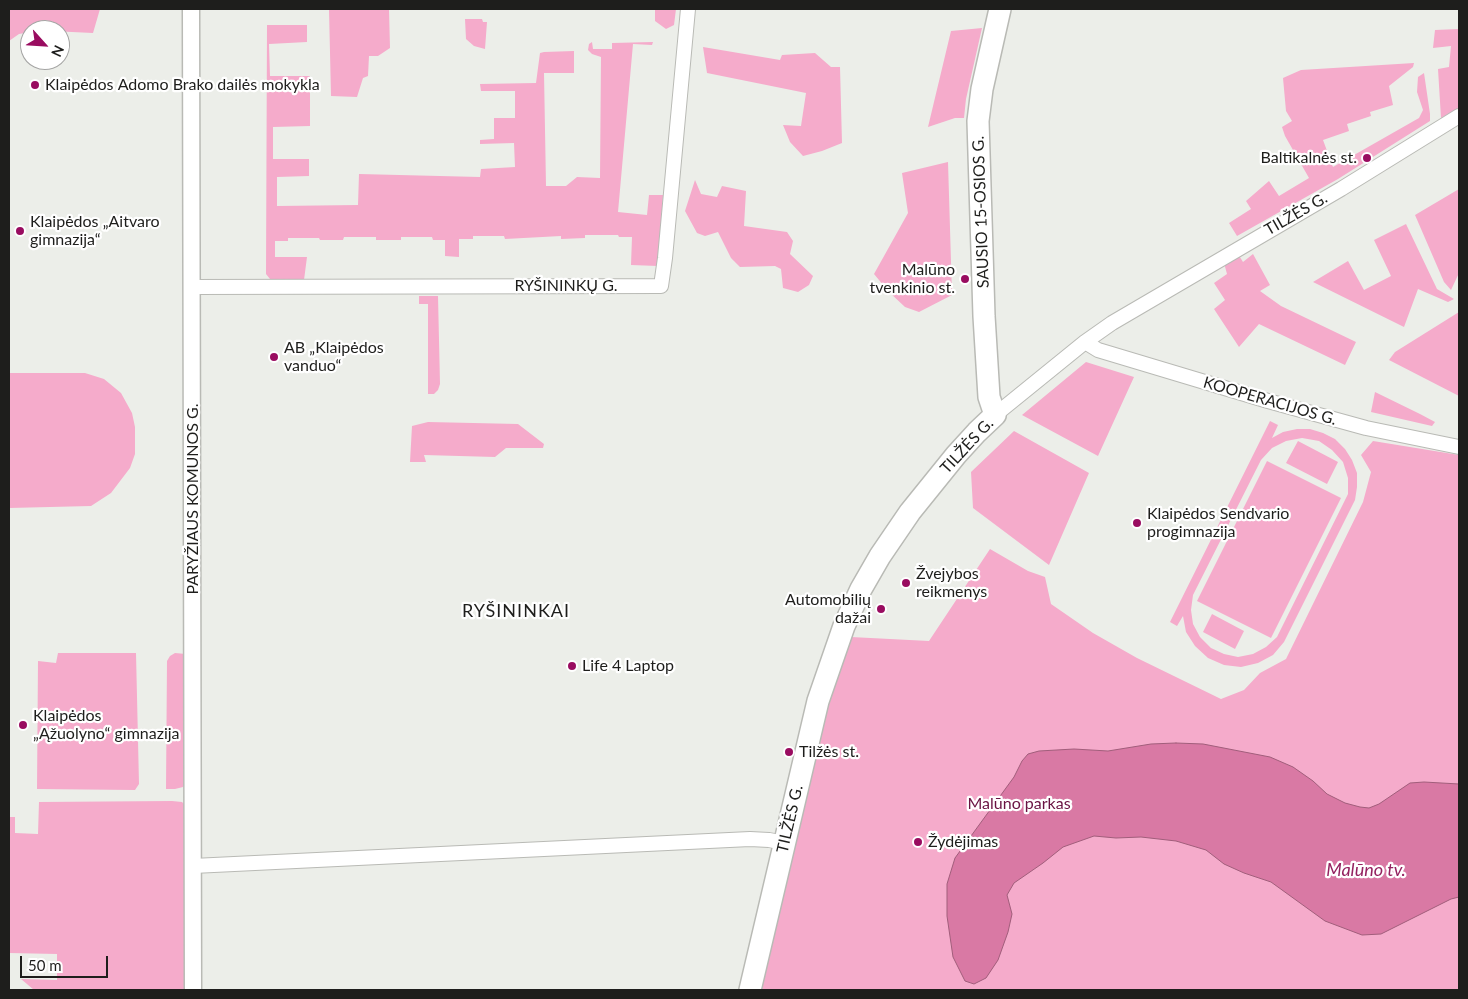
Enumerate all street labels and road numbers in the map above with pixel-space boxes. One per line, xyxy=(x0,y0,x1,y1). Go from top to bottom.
street label: SAUSIO 15-OSIOS G. xyxy=(969,136,993,288)
street label: TILŽĖS G. xyxy=(1261,188,1331,240)
street label: RYŠININKŲ G. xyxy=(514,276,618,296)
street label: KOOPERACIJOS G. xyxy=(1201,373,1339,429)
street label: PARYŽIAUS KOMUNOS G. xyxy=(183,403,203,595)
street label: TILŽĖS G. xyxy=(936,414,998,478)
street label: TILŽĖS G. xyxy=(773,783,807,855)

